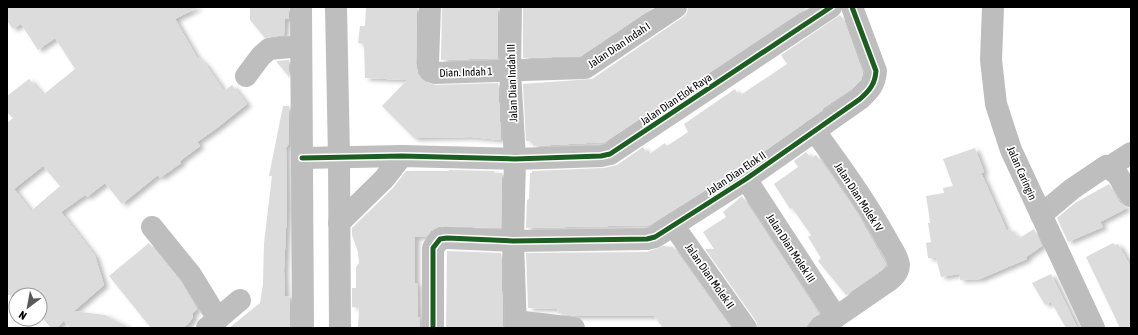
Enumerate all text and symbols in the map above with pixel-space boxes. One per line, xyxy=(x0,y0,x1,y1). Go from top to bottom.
street label: Jalan Dian Indah I xyxy=(586,20,652,70)
street label: Jalan Dian Indah III xyxy=(505,44,519,122)
street label: Dian. Indah 1 xyxy=(439,65,493,79)
street label: Jalan Dian Elok Raya xyxy=(638,71,714,127)
street label: Jalan Caringin xyxy=(1005,144,1039,202)
street label: Jalan Dian Elok II xyxy=(704,149,768,197)
street label: Jalan Dian Molek IV xyxy=(832,161,886,234)
street label: Jalan Dian Molek III xyxy=(764,211,818,285)
street label: Jalan Dian Molek II xyxy=(683,241,737,311)
north arrow xyxy=(8,287,48,327)
text: N xyxy=(17,309,29,322)

